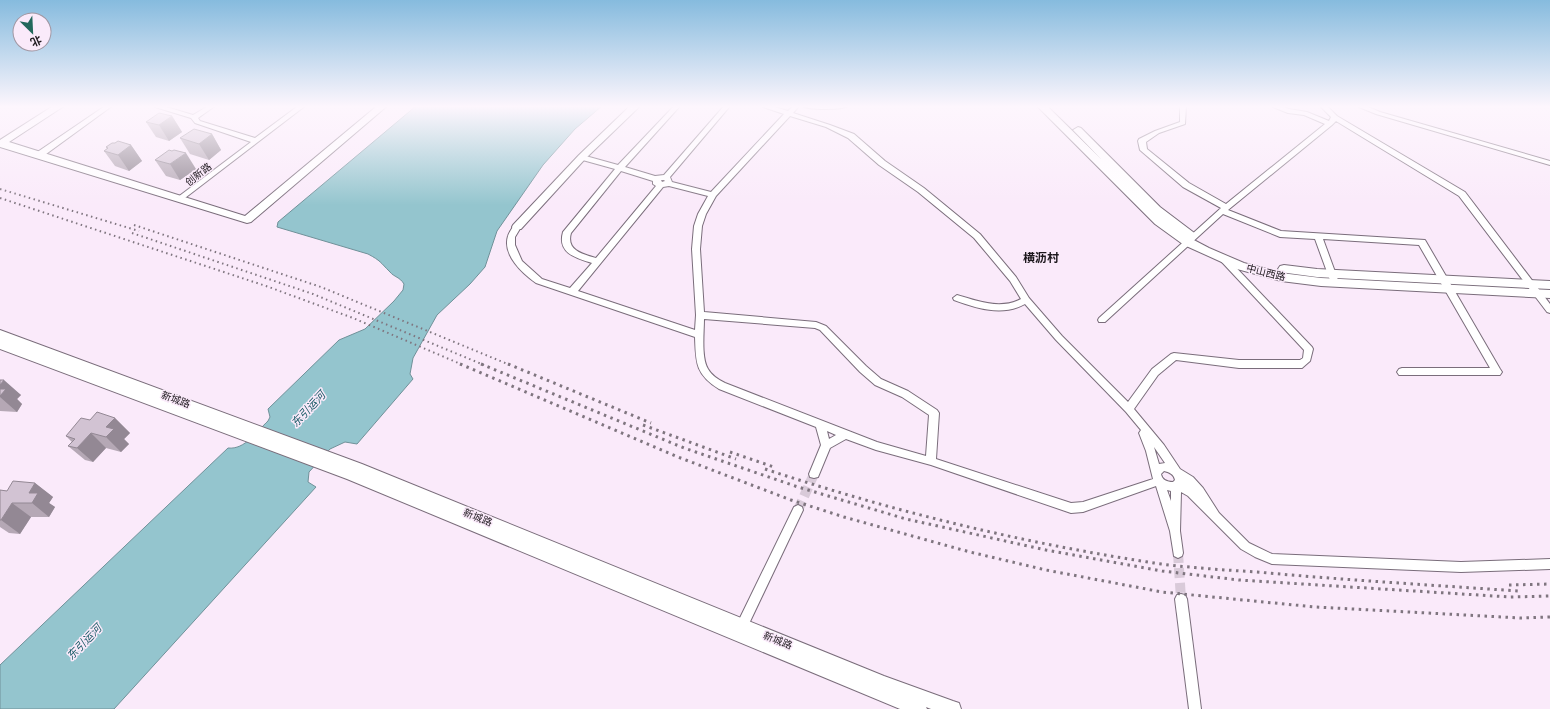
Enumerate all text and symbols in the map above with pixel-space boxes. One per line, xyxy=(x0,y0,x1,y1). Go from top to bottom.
north arrow xyxy=(12,12,52,52)
text: 北 xyxy=(29,33,44,49)
street label: 创新路 xyxy=(183,161,214,188)
district label: 横沥村 xyxy=(1023,251,1059,265)
street label: 中山西路 xyxy=(1245,262,1287,283)
water label: 东引运河 xyxy=(289,387,329,429)
street label: 新城路 xyxy=(160,389,192,410)
street label: 新城路 xyxy=(462,507,494,528)
water label: 东引运河 xyxy=(64,621,105,662)
street label: 新城路 xyxy=(762,630,794,651)

